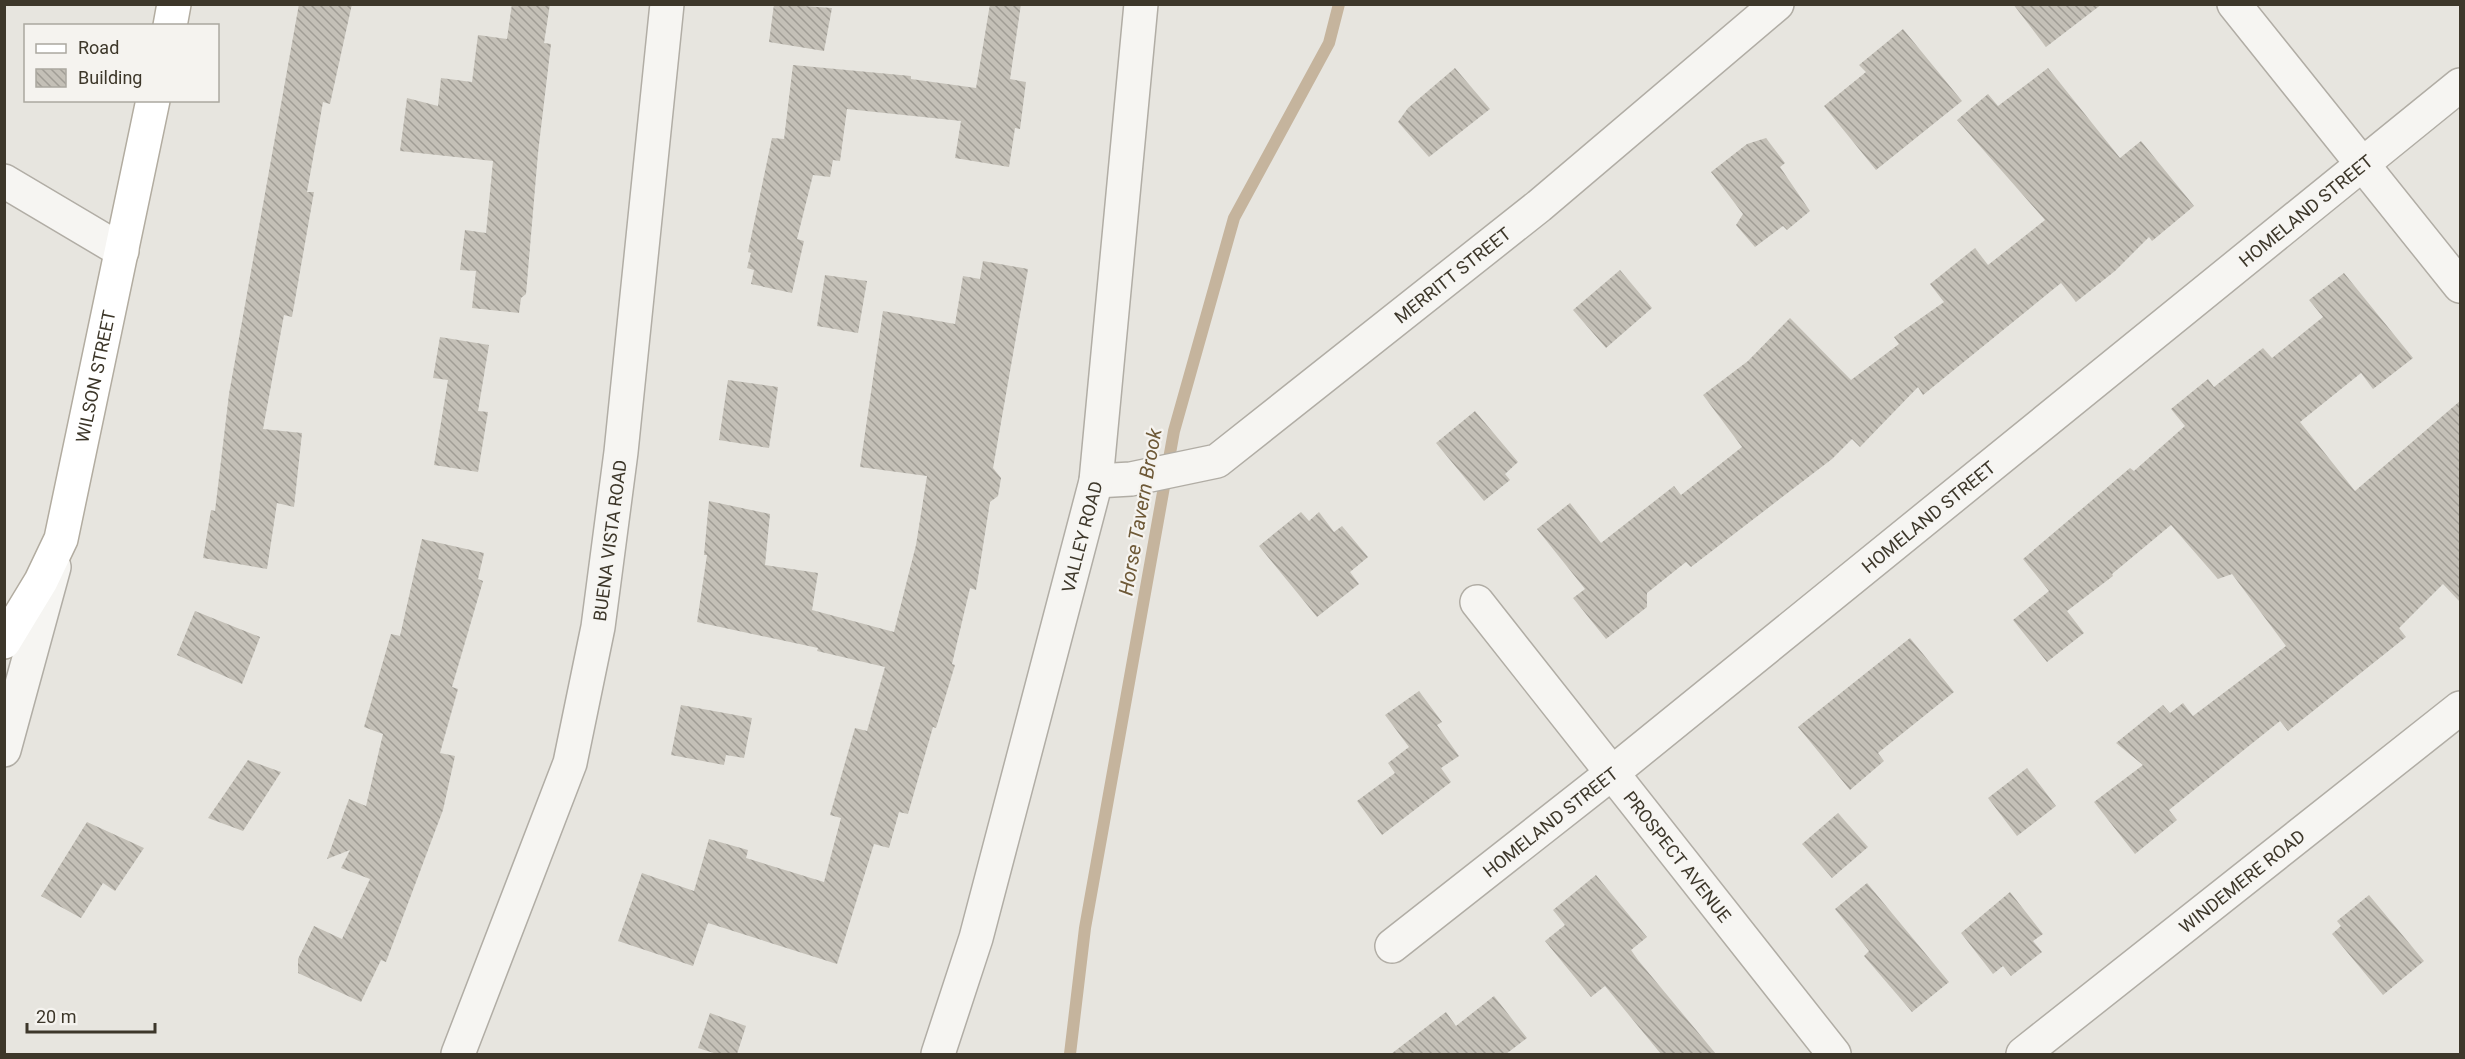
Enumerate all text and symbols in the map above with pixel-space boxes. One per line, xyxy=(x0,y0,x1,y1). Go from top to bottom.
legend xyxy=(24,24,219,102)
text: Road xyxy=(78,37,119,58)
text: Building xyxy=(78,67,142,88)
street label: HOMELAND STREET xyxy=(2235,150,2377,271)
street label: MERRITT STREET xyxy=(1390,222,1515,327)
street label: WILSON STREET xyxy=(71,308,119,445)
water label: Horse Tavern Brook xyxy=(1113,425,1167,597)
street label: HOMELAND STREET xyxy=(1857,456,1999,577)
street label: BUENA VISTA ROAD xyxy=(588,458,630,622)
street label: VALLEY ROAD xyxy=(1057,479,1106,595)
street label: HOMELAND STREET xyxy=(1478,762,1622,881)
street label: PROSPECT AVENUE xyxy=(1620,787,1736,926)
street label: WINDEMERE ROAD xyxy=(2175,825,2309,937)
scale bar xyxy=(27,996,154,1034)
text: 20 m xyxy=(36,1006,76,1027)

